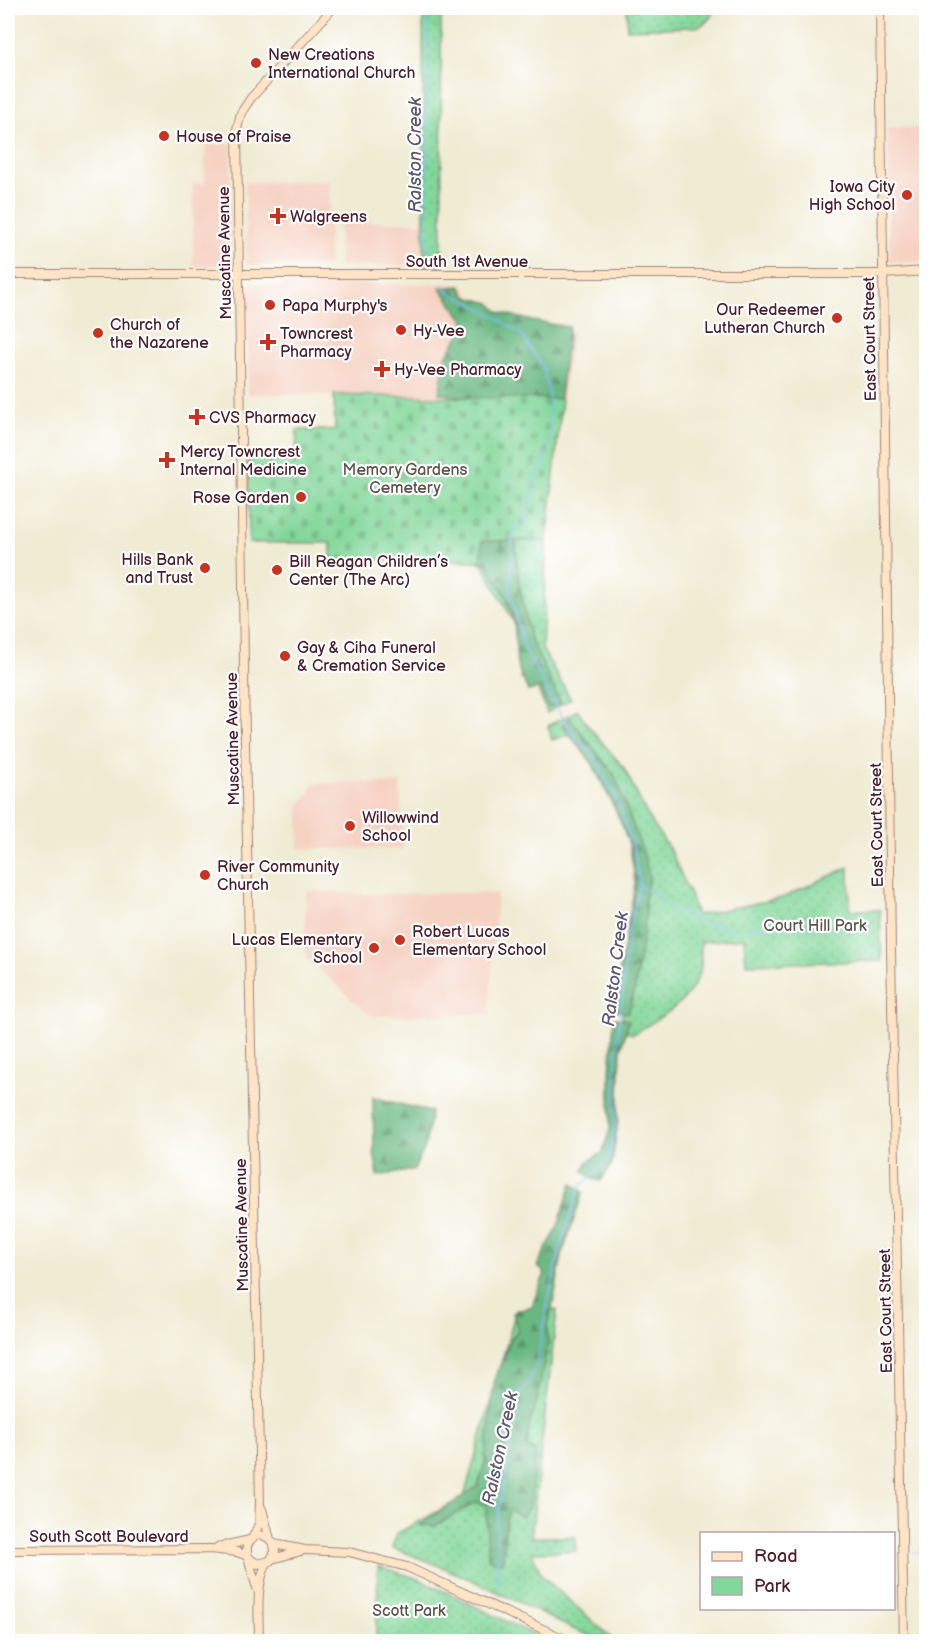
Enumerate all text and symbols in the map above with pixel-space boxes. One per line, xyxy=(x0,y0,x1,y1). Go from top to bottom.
place label: New Creations International Church xyxy=(268,46,415,83)
marker: New Creations International Church xyxy=(249,56,263,70)
water label: Ralston Creek xyxy=(405,96,426,213)
place label: House of Praise xyxy=(176,128,292,147)
marker: House of Praise xyxy=(157,129,171,143)
place label: Iowa City High School xyxy=(809,178,896,215)
street label: Muscatine Avenue xyxy=(215,186,236,320)
marker: Iowa City High School xyxy=(900,188,914,202)
place label: Walgreens xyxy=(290,208,367,227)
marker: Walgreens xyxy=(271,209,285,223)
street label: South 1st Avenue xyxy=(406,253,529,272)
street label: East Court Street xyxy=(860,276,881,402)
place label: Papa Murphy's xyxy=(282,297,388,316)
marker: Papa Murphy's xyxy=(263,298,277,312)
place label: Our Redeemer Lutheran Church xyxy=(704,301,825,338)
marker: Our Redeemer Lutheran Church xyxy=(830,311,844,325)
place label: Church of the Nazarene xyxy=(110,316,209,353)
place label: Hy-Vee xyxy=(413,322,465,341)
marker: Hy-Vee xyxy=(394,323,408,337)
place label: Towncrest Pharmacy xyxy=(280,325,353,362)
marker: Church of the Nazarene xyxy=(91,326,105,340)
marker: Towncrest Pharmacy xyxy=(261,335,275,349)
place label: Hy-Vee Pharmacy xyxy=(394,361,522,380)
marker: Hy-Vee Pharmacy xyxy=(375,362,389,376)
place label: CVS Pharmacy xyxy=(209,409,317,428)
marker: CVS Pharmacy xyxy=(190,410,204,424)
place label: Mercy Towncrest Internal Medicine xyxy=(180,443,307,480)
marker: Mercy Towncrest Internal Medicine xyxy=(158,451,176,469)
park label: Memory Gardens Cemetery xyxy=(343,461,467,498)
place label: Rose Garden xyxy=(193,489,289,508)
marker: Rose Garden xyxy=(294,490,308,504)
place label: Hills Bank and Trust xyxy=(121,551,193,588)
place label: Bill Reagan Children’s Center (The Arc) xyxy=(289,553,448,590)
marker: Hills Bank and Trust xyxy=(198,561,212,575)
marker: Bill Reagan Children’s Center (The Arc) xyxy=(270,563,284,577)
place label: Gay & Ciha Funeral & Cremation Service xyxy=(297,639,446,676)
marker: Gay & Ciha Funeral & Cremation Service xyxy=(278,649,292,663)
street label: Muscatine Avenue xyxy=(223,672,244,806)
street label: East Court Street xyxy=(867,762,888,888)
place label: Willowwind School xyxy=(362,809,439,846)
marker: Willowwind School xyxy=(343,819,357,833)
place label: River Community Church xyxy=(217,858,340,895)
marker: River Community Church xyxy=(198,868,212,882)
water label: Ralston Creek xyxy=(598,909,633,1028)
park label: Court Hill Park xyxy=(763,917,867,936)
place label: Robert Lucas Elementary School xyxy=(412,923,546,960)
place label: Lucas Elementary School xyxy=(232,931,363,968)
marker: Robert Lucas Elementary School xyxy=(393,933,407,947)
marker: Lucas Elementary School xyxy=(367,941,381,955)
street label: Muscatine Avenue xyxy=(232,1158,253,1292)
street label: East Court Street xyxy=(876,1248,897,1374)
water label: Ralston Creek xyxy=(478,1388,523,1507)
street label: South Scott Boulevard xyxy=(29,1528,189,1547)
legend xyxy=(700,1532,895,1610)
text: Road xyxy=(754,1546,798,1567)
text: Park xyxy=(754,1576,790,1597)
park label: Scott Park xyxy=(372,1602,446,1621)

